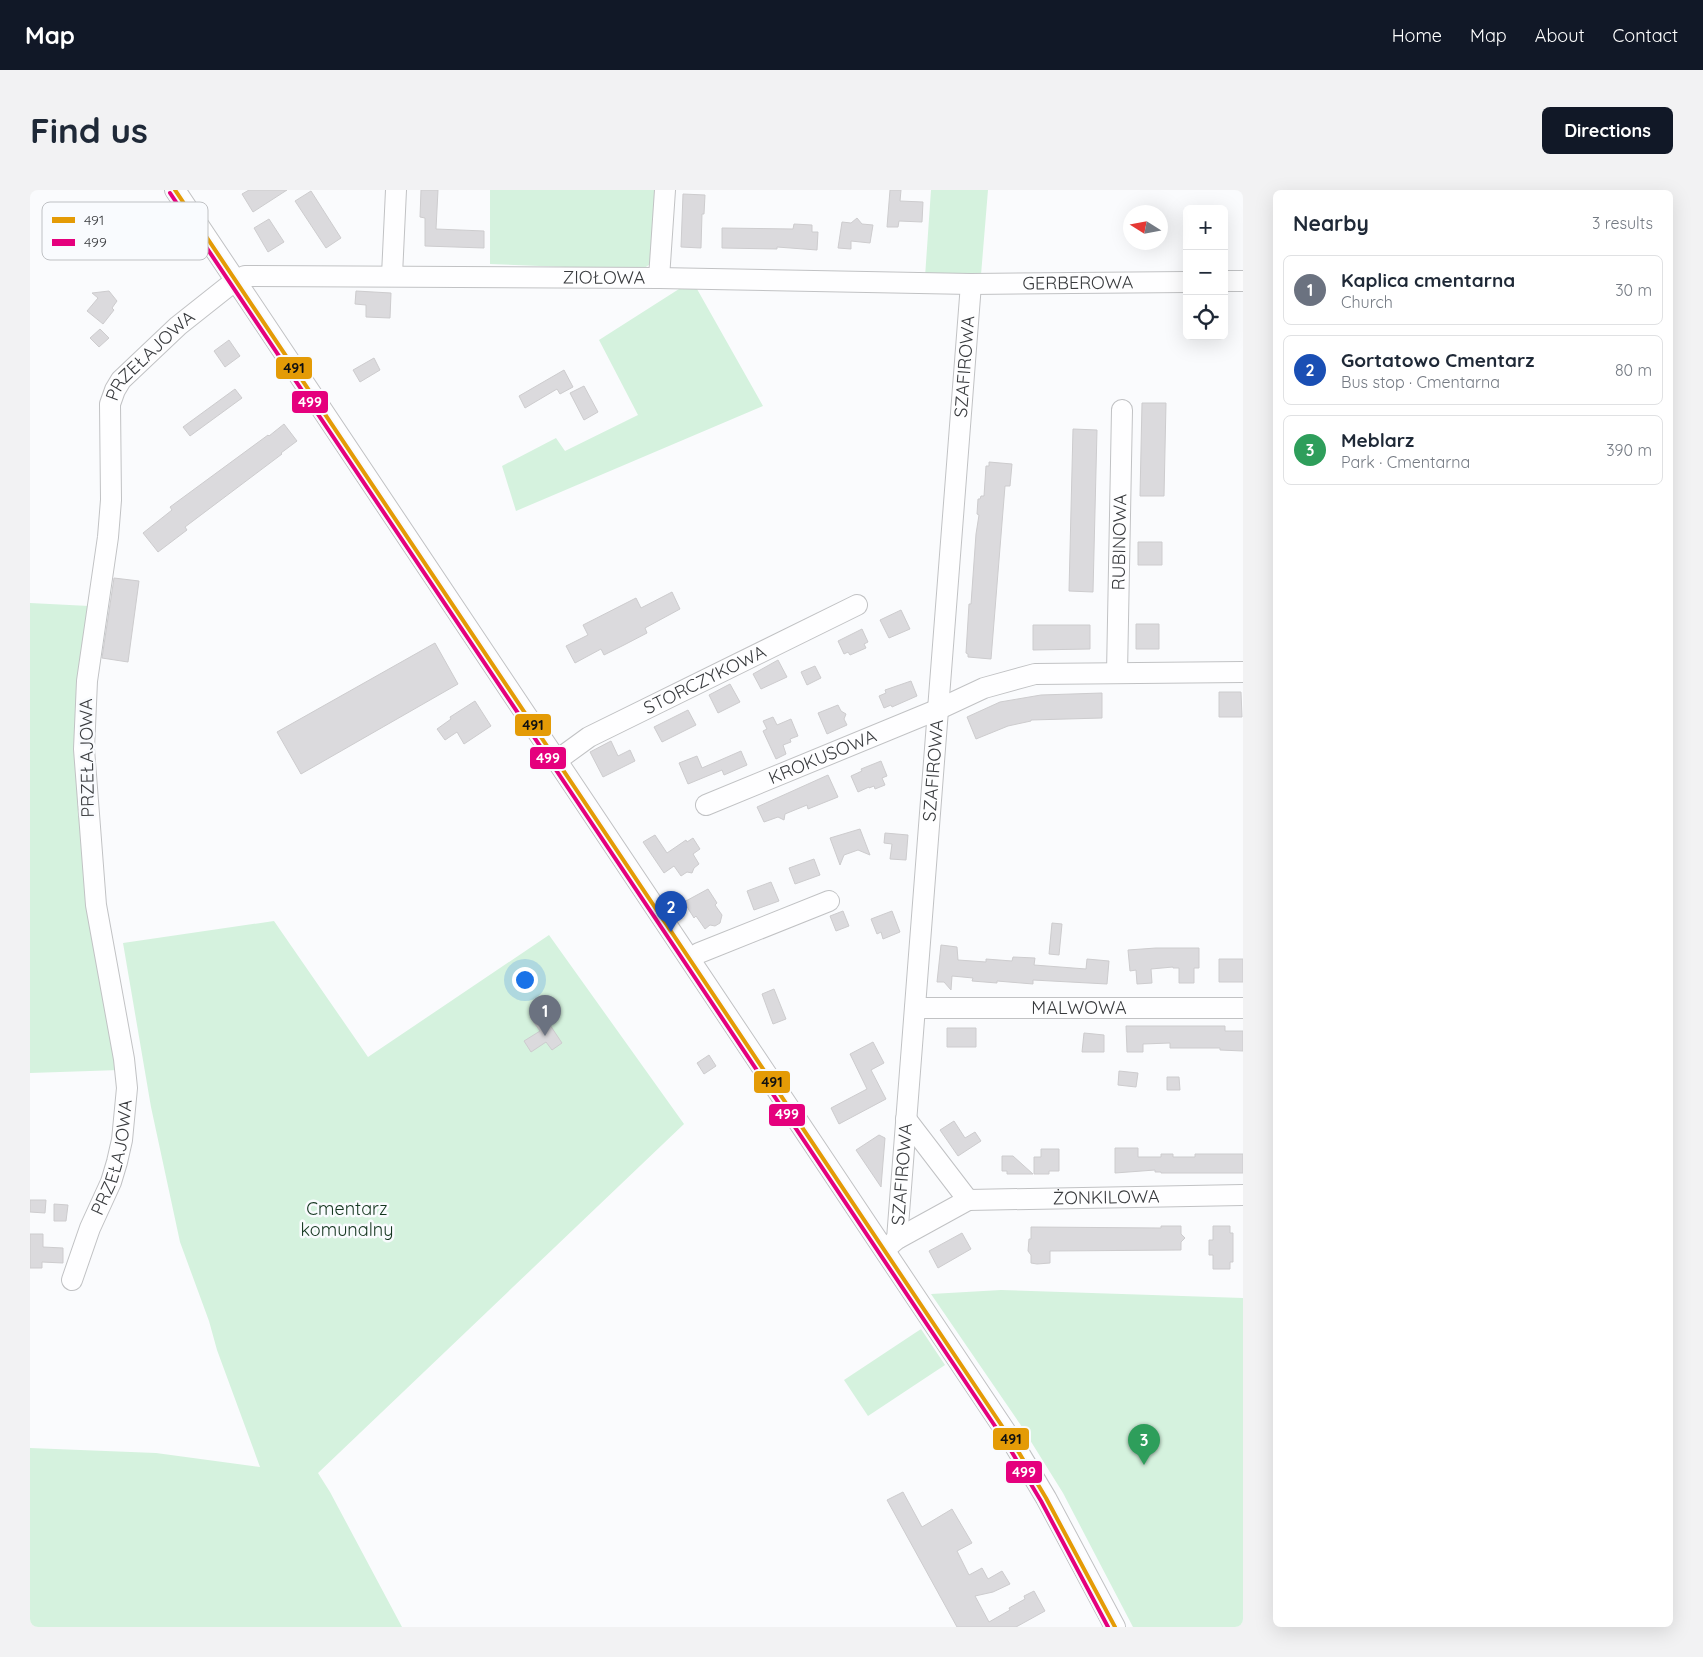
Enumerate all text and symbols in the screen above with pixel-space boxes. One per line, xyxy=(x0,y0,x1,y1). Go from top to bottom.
text: Map xyxy=(25,20,75,50)
text: Home xyxy=(1392,24,1442,47)
text: Map xyxy=(1470,24,1507,47)
text: About xyxy=(1535,24,1585,47)
text: Contact xyxy=(1613,24,1678,47)
button: Directions xyxy=(1542,107,1673,154)
text: Find us xyxy=(30,108,148,152)
legend xyxy=(42,202,208,260)
north arrow xyxy=(1123,205,1168,250)
map controls xyxy=(1183,205,1228,340)
button: + xyxy=(1183,205,1228,250)
text: Nearby xyxy=(1293,210,1369,236)
text: 491 xyxy=(84,211,104,229)
text: 3 results xyxy=(1592,213,1653,233)
text: 499 xyxy=(84,233,107,251)
button: − xyxy=(1183,250,1228,295)
street label: ZIOŁOWA xyxy=(563,266,646,289)
text: Kaplica cmentarna xyxy=(1341,268,1515,292)
street label: GERBEROWA xyxy=(1022,270,1134,295)
text: 1 xyxy=(1307,280,1313,300)
text: 30 m xyxy=(1615,280,1652,300)
text: Church xyxy=(1341,292,1393,312)
button: locate xyxy=(1183,295,1228,340)
street label: PRZEŁAJOWA xyxy=(100,305,200,404)
street label: SZAFIROWA xyxy=(949,314,980,418)
text: Gortatowo Cmentarz xyxy=(1341,348,1534,372)
line badge: 491 xyxy=(275,356,313,380)
text: 491 xyxy=(283,359,305,377)
text: 2 xyxy=(1305,360,1315,380)
text: 80 m xyxy=(1615,360,1652,380)
text: Bus stop · Cmentarna xyxy=(1341,372,1500,392)
line badge: 499 xyxy=(291,390,329,414)
text: 499 xyxy=(298,393,322,411)
text: Meblarz xyxy=(1341,428,1414,452)
text: 3 xyxy=(1306,440,1314,460)
text: 390 m xyxy=(1606,440,1652,460)
text: Park · Cmentarna xyxy=(1341,452,1470,472)
street label: RUBINOWA xyxy=(1107,493,1131,590)
street label: STORCZYKOWA xyxy=(640,639,770,719)
street label: PRZEŁAJOWA xyxy=(74,698,99,818)
line badge: 491 xyxy=(514,713,552,737)
text: 491 xyxy=(522,716,544,734)
street label: SZAFIROWA xyxy=(917,718,948,822)
street label: KROKUSOWA xyxy=(765,724,880,789)
line badge: 499 xyxy=(529,746,567,770)
text: 499 xyxy=(536,749,560,767)
pin: 2 xyxy=(655,891,687,932)
your location xyxy=(512,967,538,993)
pin: 1 xyxy=(529,995,561,1036)
street label: MALWOWA xyxy=(1031,996,1127,1019)
line badge: 491 xyxy=(753,1070,791,1094)
text: 491 xyxy=(761,1073,783,1091)
street label: PRZEŁAJOWA xyxy=(85,1098,137,1219)
line badge: 499 xyxy=(768,1103,806,1127)
text: 499 xyxy=(775,1105,799,1123)
street label: SZAFIROWA xyxy=(886,1122,917,1226)
street label: ŻONKILOWA xyxy=(1052,1185,1160,1209)
park label: Cmentarz komunalny xyxy=(301,1197,393,1241)
pin: 3 xyxy=(1128,1424,1160,1465)
line badge: 491 xyxy=(992,1427,1030,1451)
text: 491 xyxy=(1000,1430,1022,1448)
line badge: 499 xyxy=(1005,1460,1043,1484)
text: 499 xyxy=(1012,1463,1036,1481)

